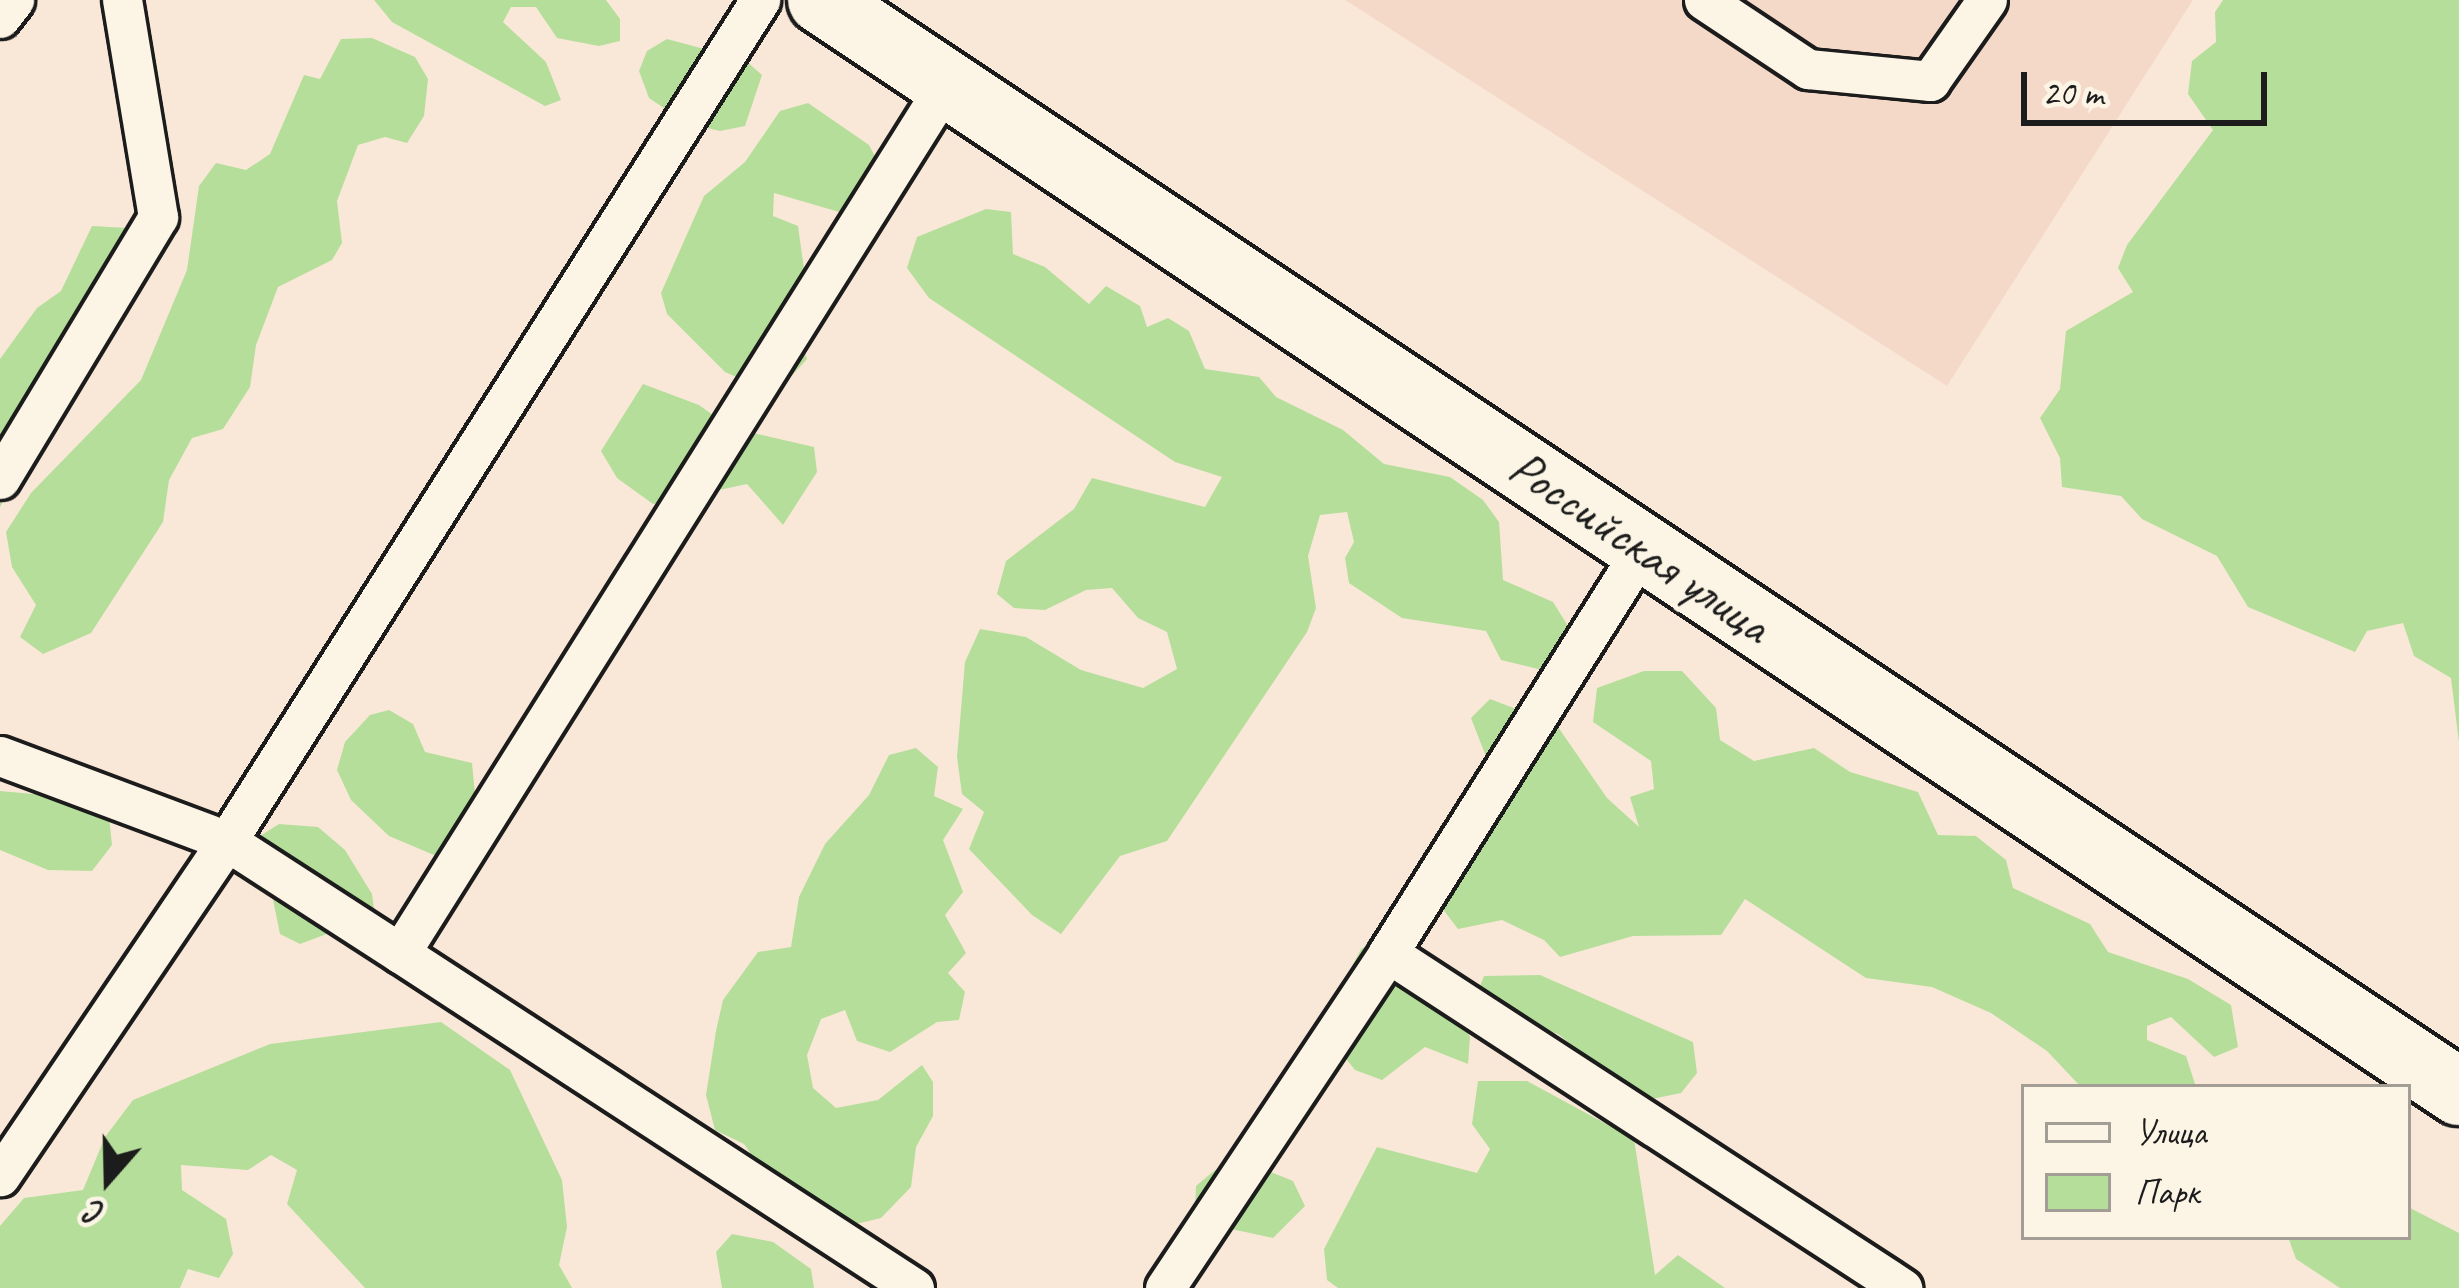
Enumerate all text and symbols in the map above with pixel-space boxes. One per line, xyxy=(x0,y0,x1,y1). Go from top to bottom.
scale bar xyxy=(2027,48,2273,122)
text: 20 m xyxy=(2042,70,2103,116)
street label: Российская улица xyxy=(1496,435,1784,657)
legend xyxy=(2021,1084,2411,1240)
text: Улица xyxy=(2135,1109,2206,1155)
north arrow xyxy=(48,1120,168,1240)
text: Парк xyxy=(2135,1169,2199,1215)
text: С xyxy=(81,1191,110,1236)

